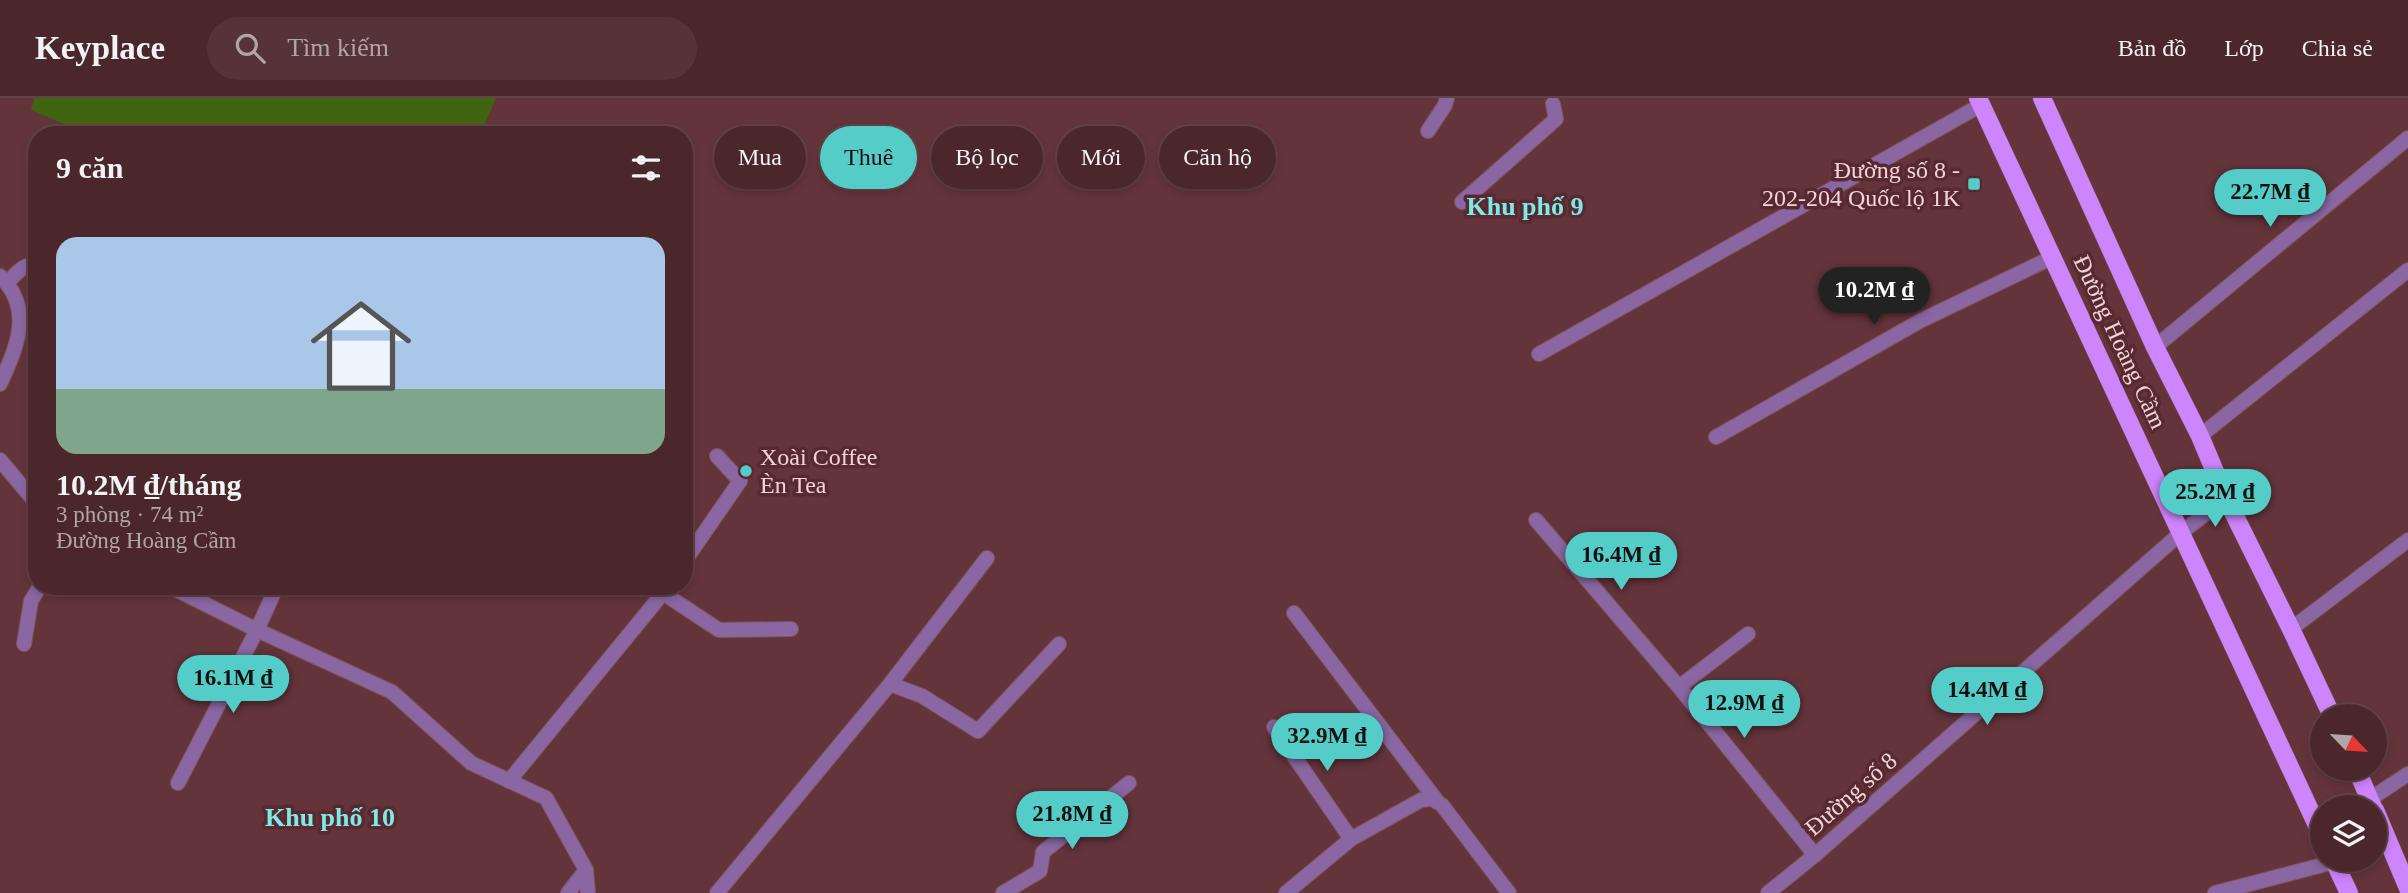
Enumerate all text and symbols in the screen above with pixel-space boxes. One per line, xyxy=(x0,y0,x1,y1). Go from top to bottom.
search box xyxy=(207,17,697,80)
icon: search xyxy=(231,29,269,67)
text: Keyplace xyxy=(35,30,165,66)
text: Tìm kiếm xyxy=(287,33,389,62)
text: Bản đồ xyxy=(2118,35,2186,61)
text: Lớp xyxy=(2224,35,2264,61)
text: Chia sẻ xyxy=(2302,35,2373,61)
chip: Mua xyxy=(714,126,806,189)
chip: Thuê xyxy=(820,126,917,189)
chip: Bộ lọc xyxy=(931,126,1043,189)
chip: Mới xyxy=(1057,126,1145,189)
chip: Căn hộ xyxy=(1159,126,1276,189)
icon: filters xyxy=(627,149,665,187)
text: 9 căn xyxy=(56,151,124,184)
place label: Đường số 8 - 202-204 Quốc lộ 1K xyxy=(1762,157,1961,211)
pin: 22.7M ₫ xyxy=(2205,170,2335,229)
marker: Đường số 8 - 202-204 Quốc lộ 1K xyxy=(1966,176,1982,192)
text: 22.7M ₫ xyxy=(2230,179,2310,204)
district label: Khu phố 9 xyxy=(1466,192,1584,221)
street label: Đường Hoàng Cầm xyxy=(2068,251,2172,433)
pin: 10.2M ₫ xyxy=(1809,268,1939,327)
text: 10.2M ₫ xyxy=(1834,277,1914,302)
icon: home xyxy=(298,283,424,409)
place label: Xoài Coffee Èn Tea xyxy=(760,444,878,498)
marker: Xoài Coffee Èn Tea xyxy=(738,463,754,479)
text: 10.2M ₫/tháng xyxy=(56,468,241,501)
pin: 25.2M ₫ xyxy=(2150,470,2280,529)
text: 25.2M ₫ xyxy=(2175,479,2255,504)
text: 3 phòng · 74 m² xyxy=(56,502,203,527)
text: Đường Hoàng Cầm xyxy=(56,528,237,553)
pin: 16.4M ₫ xyxy=(1556,532,1686,592)
text: 16.4M ₫ xyxy=(1581,542,1661,567)
pin: 16.1M ₫ xyxy=(168,656,298,715)
text: 16.1M ₫ xyxy=(193,665,273,690)
pin: 14.4M ₫ xyxy=(1922,668,2052,727)
text: 14.4M ₫ xyxy=(1947,677,2027,702)
pin: 12.9M ₫ xyxy=(1679,680,1809,740)
text: 12.9M ₫ xyxy=(1704,690,1784,715)
north arrow xyxy=(2310,704,2387,780)
map controls xyxy=(2310,704,2387,872)
pin: 32.9M ₫ xyxy=(1262,714,1392,773)
text: 32.9M ₫ xyxy=(1287,723,1367,748)
street label: Đường số 8 xyxy=(1800,747,1902,841)
pin: 21.8M ₫ xyxy=(1007,792,1137,851)
button: layers xyxy=(2310,795,2387,872)
text: 21.8M ₫ xyxy=(1032,801,1112,826)
district label: Khu phố 10 xyxy=(265,803,395,832)

